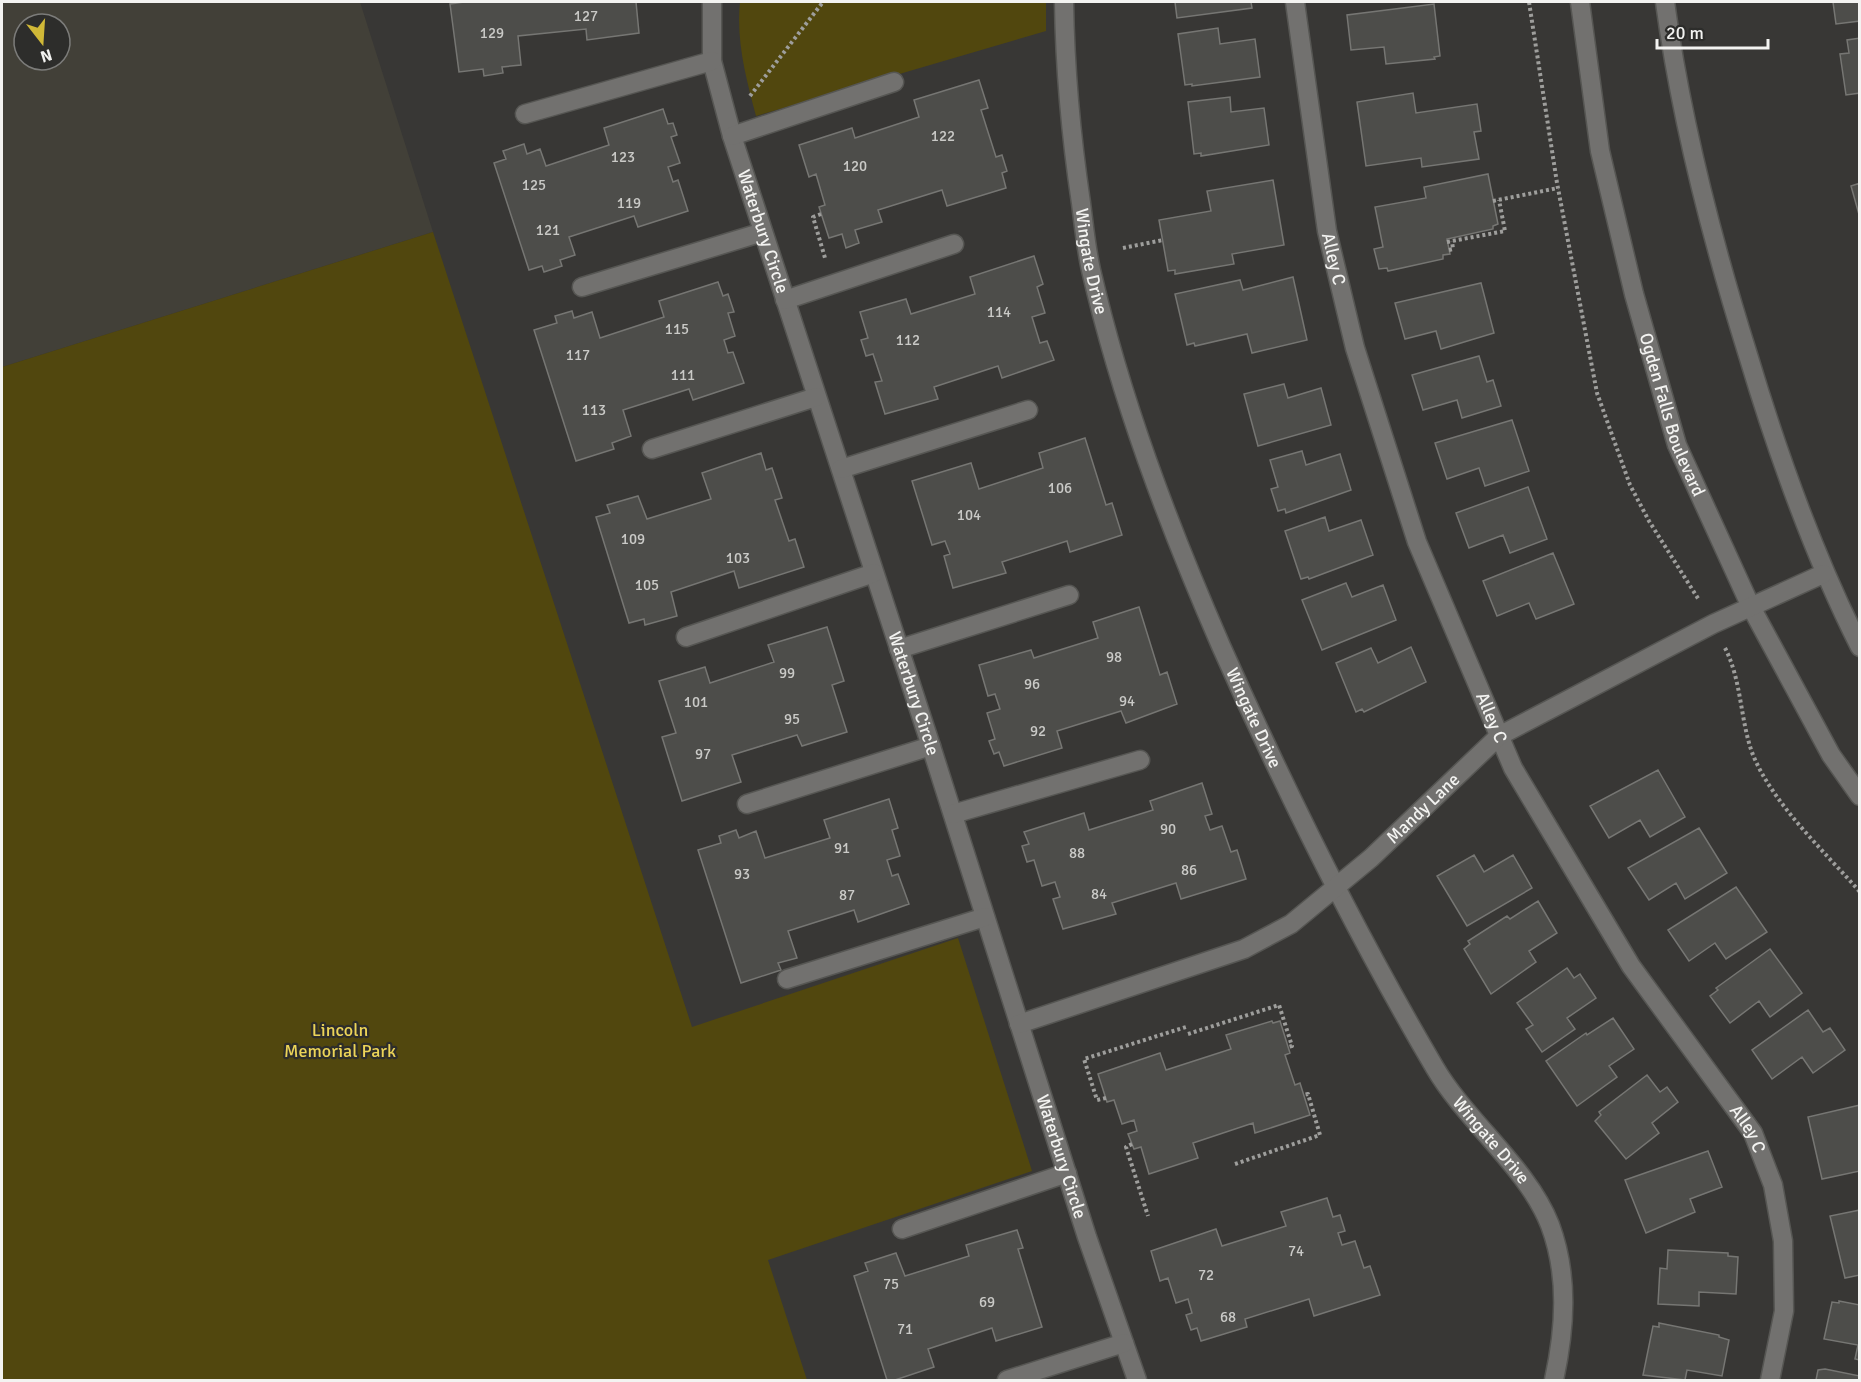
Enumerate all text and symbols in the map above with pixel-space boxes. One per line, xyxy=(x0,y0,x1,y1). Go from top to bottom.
house number: 127 xyxy=(574,7,598,25)
north arrow xyxy=(12,12,72,72)
scale bar xyxy=(1657,12,1768,50)
text: 20 m xyxy=(1666,22,1704,44)
house number: 129 xyxy=(480,24,504,42)
text: N xyxy=(38,44,54,67)
house number: 122 xyxy=(931,127,955,145)
house number: 123 xyxy=(611,148,635,166)
house number: 120 xyxy=(843,157,867,175)
street label: Waterbury Circle xyxy=(733,167,794,296)
house number: 125 xyxy=(522,176,546,194)
house number: 119 xyxy=(617,194,641,212)
street label: Wingate Drive xyxy=(1071,207,1112,317)
house number: 121 xyxy=(536,221,560,239)
street label: Alley C xyxy=(1317,231,1351,287)
house number: 114 xyxy=(987,303,1011,321)
house number: 115 xyxy=(665,320,689,338)
street label: Ogden Falls Boulevard xyxy=(1635,330,1710,500)
house number: 112 xyxy=(896,331,920,349)
house number: 117 xyxy=(566,346,590,364)
house number: 111 xyxy=(671,366,695,384)
house number: 113 xyxy=(582,401,606,419)
house number: 106 xyxy=(1048,479,1072,497)
house number: 104 xyxy=(957,506,981,524)
house number: 109 xyxy=(621,530,645,548)
house number: 103 xyxy=(726,549,750,567)
house number: 105 xyxy=(635,576,659,594)
street label: Waterbury Circle xyxy=(883,629,944,758)
house number: 98 xyxy=(1106,648,1122,666)
house number: 99 xyxy=(779,664,795,682)
street label: Wingate Drive xyxy=(1221,664,1286,772)
house number: 96 xyxy=(1024,675,1040,693)
street label: Alley C xyxy=(1471,689,1512,746)
house number: 94 xyxy=(1119,692,1135,710)
house number: 101 xyxy=(684,693,708,711)
house number: 95 xyxy=(784,710,800,728)
house number: 92 xyxy=(1030,722,1046,740)
house number: 97 xyxy=(695,745,711,763)
street label: Mandy Lane xyxy=(1382,768,1464,848)
house number: 90 xyxy=(1160,820,1176,838)
house number: 91 xyxy=(834,839,850,857)
house number: 88 xyxy=(1069,844,1085,862)
house number: 86 xyxy=(1181,861,1197,879)
house number: 93 xyxy=(734,865,750,883)
house number: 84 xyxy=(1091,885,1107,903)
house number: 87 xyxy=(839,886,855,904)
park label: Lincoln Memorial Park xyxy=(284,1019,396,1062)
street label: Waterbury Circle xyxy=(1031,1092,1091,1221)
street label: Wingate Drive xyxy=(1448,1092,1534,1188)
street label: Alley C xyxy=(1725,1100,1771,1156)
house number: 74 xyxy=(1288,1242,1304,1260)
house number: 72 xyxy=(1198,1266,1214,1284)
house number: 75 xyxy=(883,1275,899,1293)
house number: 69 xyxy=(979,1293,995,1311)
house number: 68 xyxy=(1220,1308,1236,1326)
house number: 71 xyxy=(897,1320,913,1338)

